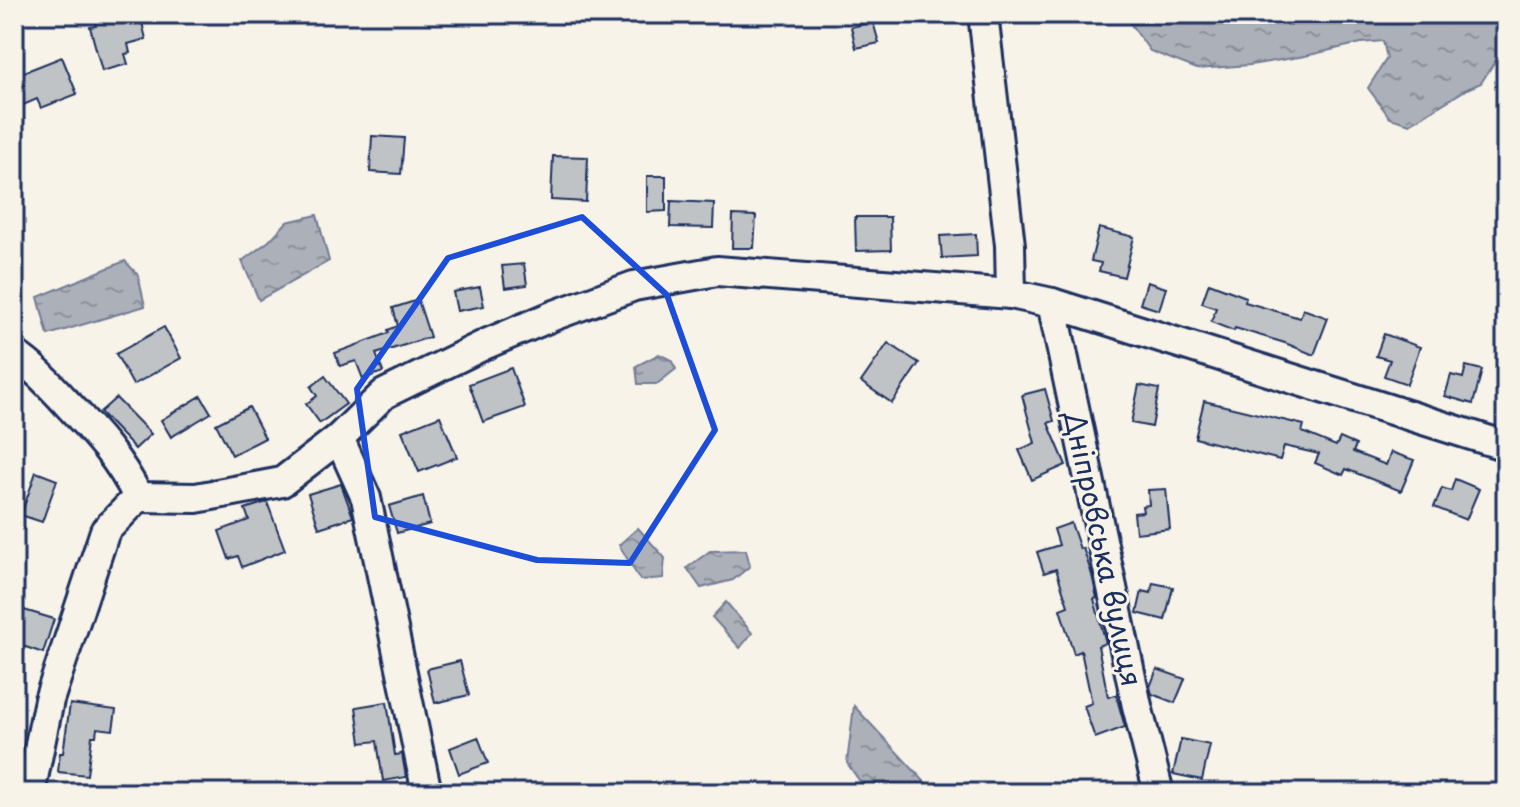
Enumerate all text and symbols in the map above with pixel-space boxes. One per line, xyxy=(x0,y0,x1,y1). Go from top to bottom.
street label: Дніпровська вулиця xyxy=(1054,406,1155,690)

